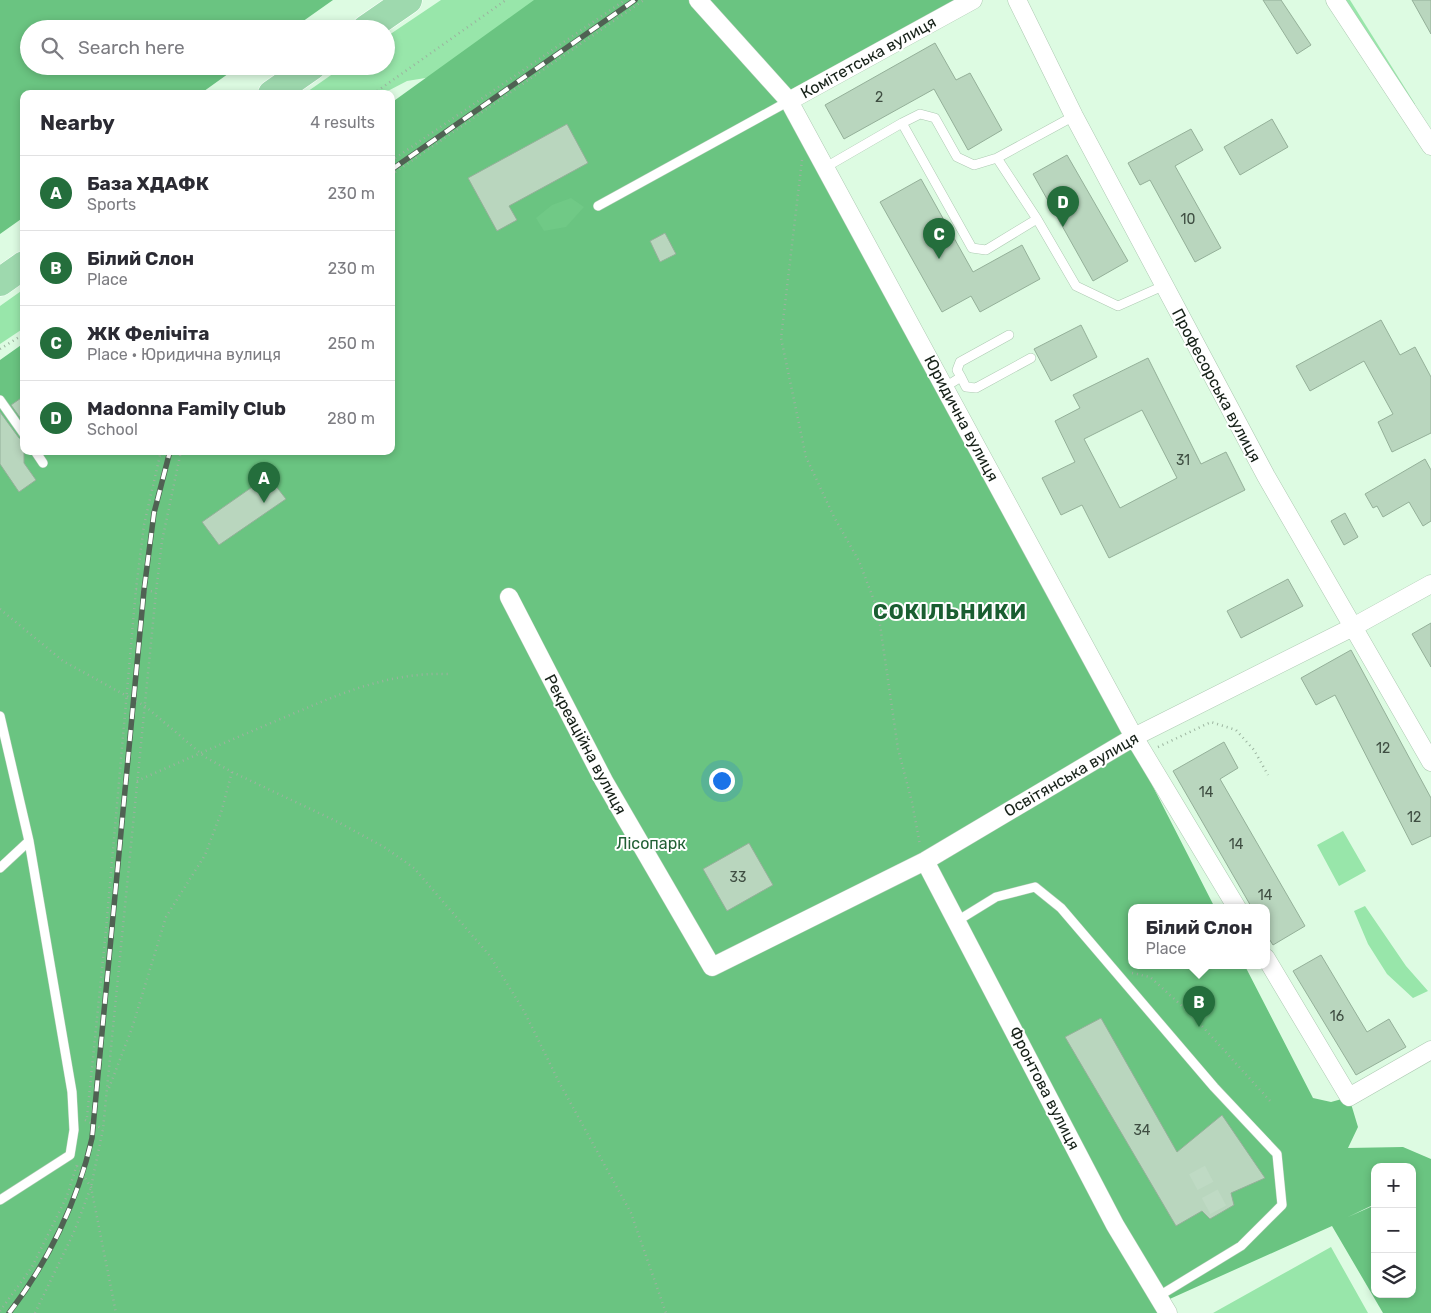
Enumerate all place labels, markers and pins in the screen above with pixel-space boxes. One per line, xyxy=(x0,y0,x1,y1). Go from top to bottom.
pin: D xyxy=(1047,186,1079,227)
pin: C xyxy=(923,218,955,259)
pin: A xyxy=(248,462,280,503)
pin: B xyxy=(1183,986,1215,1027)

